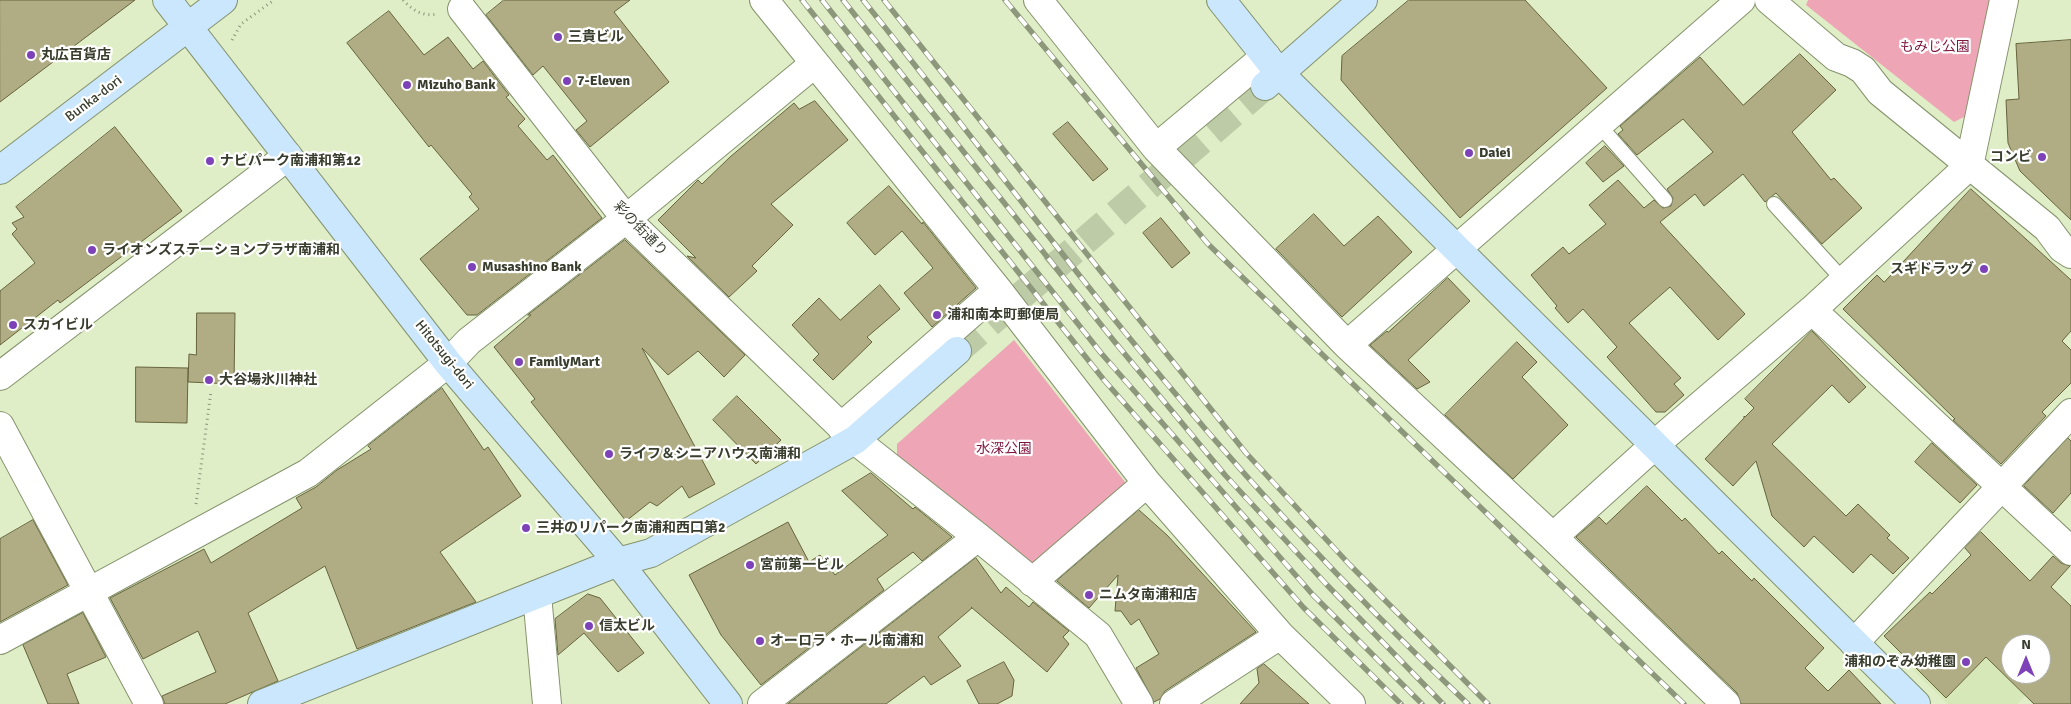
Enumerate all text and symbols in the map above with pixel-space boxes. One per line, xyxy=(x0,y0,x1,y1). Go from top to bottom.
place label: 三貴ビル xyxy=(568,29,624,45)
marker: 三貴ビル xyxy=(552,31,564,43)
park label: もみじ公園 xyxy=(1900,39,1970,55)
place label: 丸広百貨店 xyxy=(41,47,111,63)
marker: 丸広百貨店 xyxy=(25,49,37,61)
street label: Bunka-dori xyxy=(62,72,126,126)
place label: 7-Eleven xyxy=(577,73,630,89)
marker: 7-Eleven xyxy=(561,75,573,87)
place label: Mizuho Bank xyxy=(417,77,496,93)
marker: Mizuho Bank xyxy=(401,79,413,91)
place label: Daiei xyxy=(1479,145,1511,161)
marker: Daiei xyxy=(1463,147,1475,159)
place label: コンビ xyxy=(1990,149,2032,165)
marker: コンビ xyxy=(2036,151,2048,163)
place label: ナビパーク南浦和第12 xyxy=(220,153,361,169)
marker: ナビパーク南浦和第12 xyxy=(204,155,216,167)
street label: 彩の街通り xyxy=(610,198,670,260)
place label: ライオンズステーションプラザ南浦和 xyxy=(102,242,340,258)
marker: ライオンズステーションプラザ南浦和 xyxy=(86,244,98,256)
place label: Musashino Bank xyxy=(482,259,582,275)
marker: Musashino Bank xyxy=(466,261,478,273)
place label: スギドラッグ xyxy=(1890,261,1974,277)
marker: スギドラッグ xyxy=(1978,263,1990,275)
place label: 浦和南本町郵便局 xyxy=(947,307,1059,323)
marker: 浦和南本町郵便局 xyxy=(931,309,943,321)
place label: スカイビル xyxy=(23,317,93,333)
street label: Hitotsugi-dori xyxy=(411,317,477,393)
marker: スカイビル xyxy=(7,319,19,331)
place label: FamilyMart xyxy=(529,354,600,370)
marker: FamilyMart xyxy=(513,356,525,368)
place label: 大谷場氷川神社 xyxy=(219,372,317,388)
marker: 大谷場氷川神社 xyxy=(203,374,215,386)
park label: 水深公園 xyxy=(976,441,1032,457)
place label: ライフ＆シニアハウス南浦和 xyxy=(619,446,801,462)
marker: ライフ＆シニアハウス南浦和 xyxy=(603,448,615,460)
place label: 三井のリパーク南浦和西口第2 xyxy=(536,520,726,536)
marker: 三井のリパーク南浦和西口第2 xyxy=(520,522,532,534)
place label: 宮前第一ビル xyxy=(760,557,844,573)
marker: 宮前第一ビル xyxy=(744,559,756,571)
place label: ニムタ南浦和店 xyxy=(1099,587,1197,603)
marker: ニムタ南浦和店 xyxy=(1083,589,1095,601)
place label: 信太ビル xyxy=(599,618,655,634)
marker: 信太ビル xyxy=(583,620,595,632)
place label: オーロラ・ホール南浦和 xyxy=(770,633,924,649)
north arrow xyxy=(2001,634,2051,684)
marker: オーロラ・ホール南浦和 xyxy=(754,635,766,647)
text: N xyxy=(2021,636,2031,653)
place label: 浦和のぞみ幼稚園 xyxy=(1844,654,1956,670)
marker: 浦和のぞみ幼稚園 xyxy=(1960,656,1972,668)

